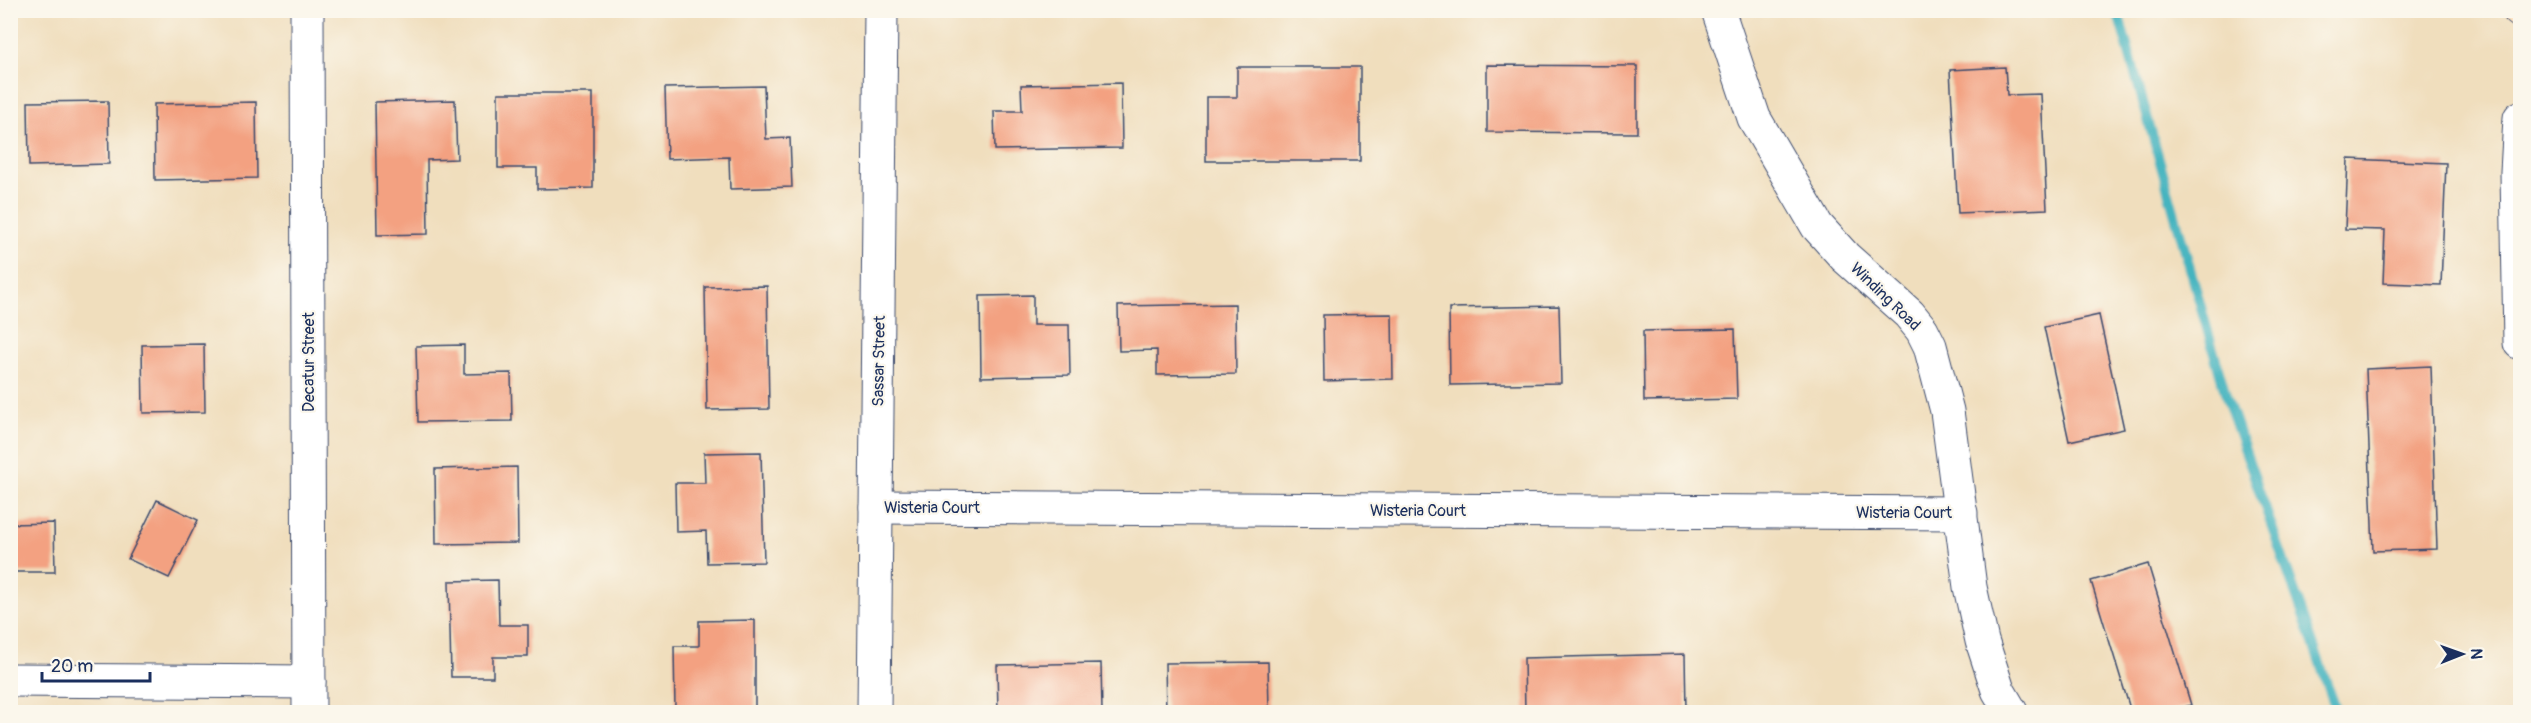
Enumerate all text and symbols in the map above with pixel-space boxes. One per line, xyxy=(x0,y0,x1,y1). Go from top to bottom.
street label: Winding Road xyxy=(1846,258,1924,335)
street label: Decatur Street xyxy=(299,311,319,412)
street label: Sassar Street xyxy=(868,315,890,407)
street label: Wisteria Court xyxy=(884,498,981,518)
street label: Wisteria Court xyxy=(1370,501,1467,521)
street label: Wisteria Court xyxy=(1856,503,1953,523)
north arrow xyxy=(2432,624,2492,684)
scale bar xyxy=(42,645,150,683)
text: N xyxy=(2466,648,2486,660)
text: 20 m xyxy=(51,655,93,678)

